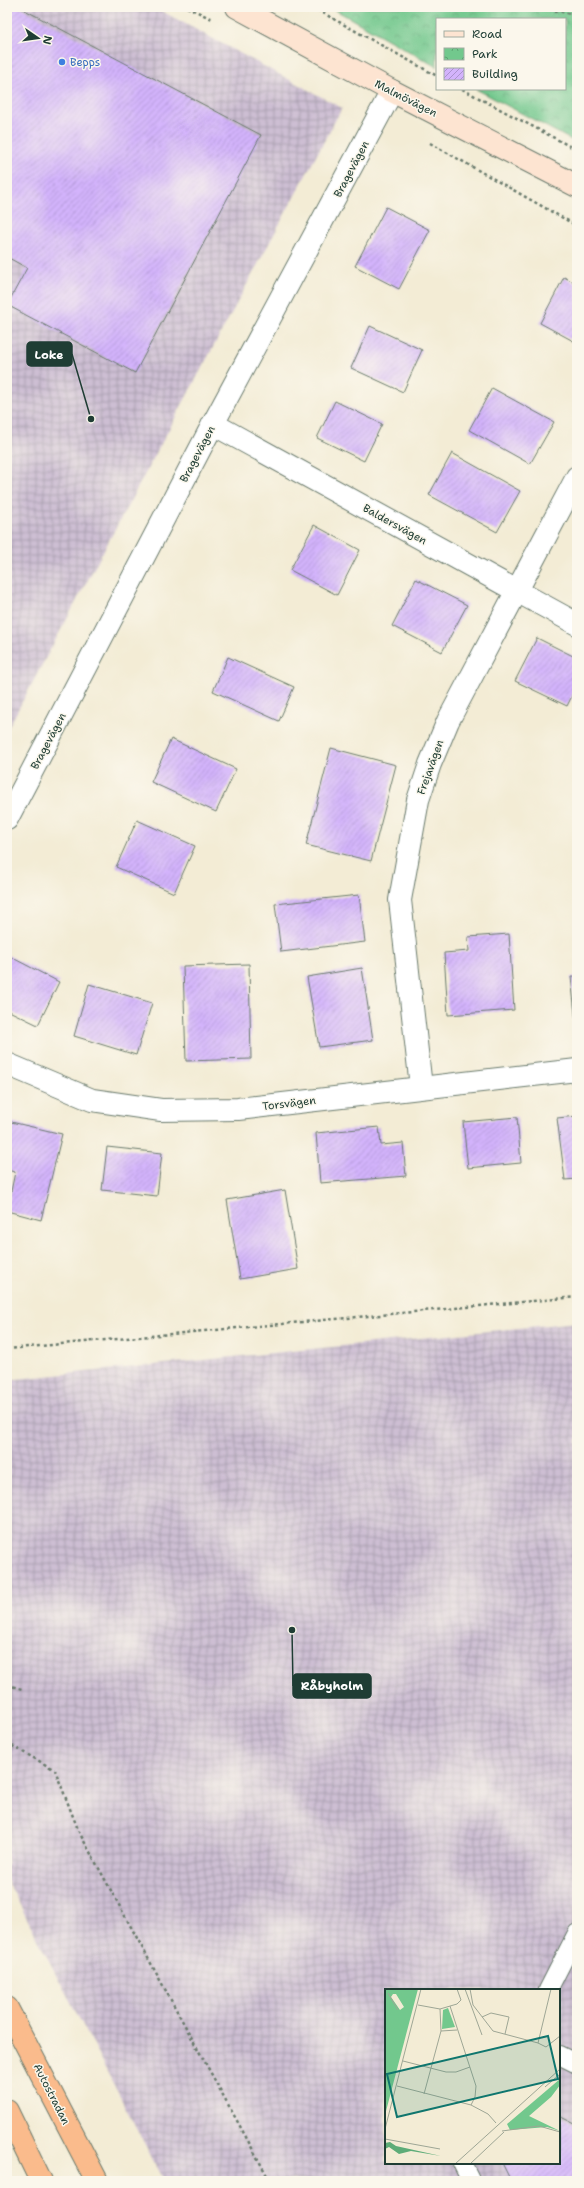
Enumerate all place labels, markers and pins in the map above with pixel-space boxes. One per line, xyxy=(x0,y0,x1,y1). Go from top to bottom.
place label: Bepps xyxy=(70,55,100,70)
marker: Bepps xyxy=(57,57,67,67)
callout: Loke xyxy=(27,342,72,366)
callout: Råbyholm xyxy=(293,1674,371,1698)

